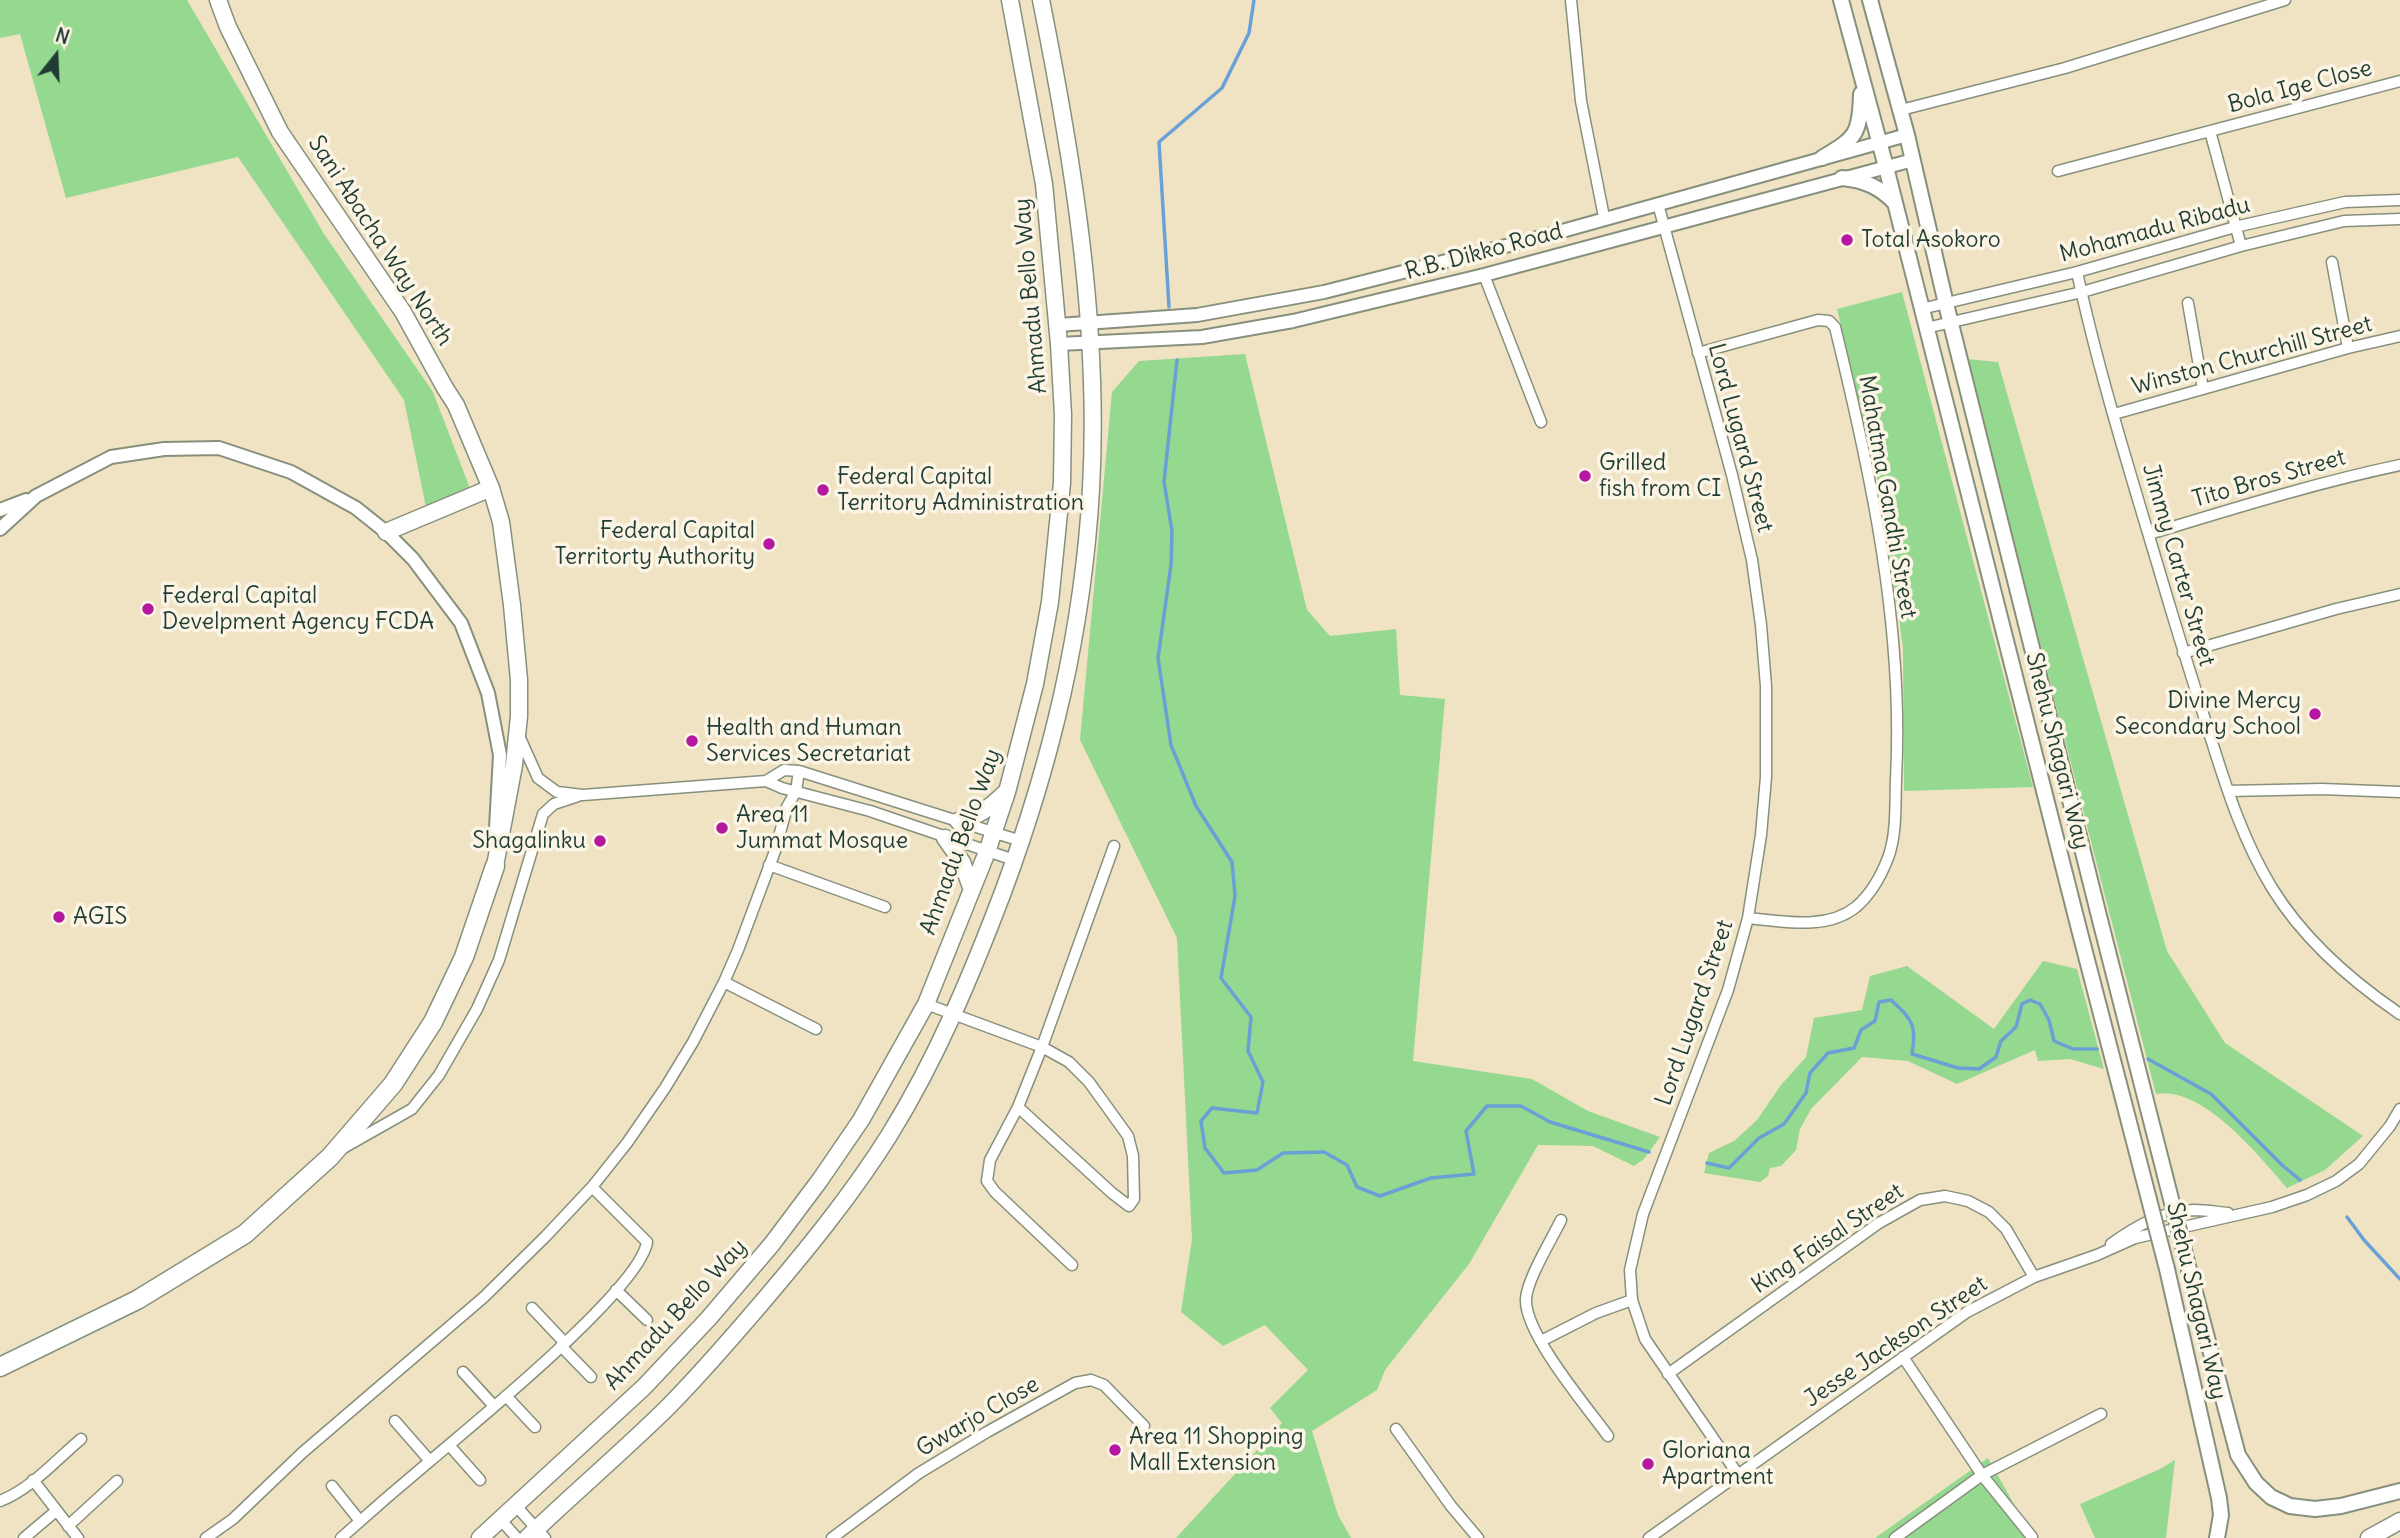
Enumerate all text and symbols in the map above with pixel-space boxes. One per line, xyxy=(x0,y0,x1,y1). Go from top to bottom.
north arrow xyxy=(21,21,91,91)
text: N xyxy=(53,23,72,49)
street label: Bola Ige Close xyxy=(2225,55,2375,119)
street label: Sani Abacha Way North xyxy=(302,131,458,351)
street label: Mohamadu Ribadu xyxy=(2057,191,2253,269)
street label: Ahmadu Bello Way xyxy=(1009,197,1053,395)
street label: R.B. Dikko Road xyxy=(1402,218,1566,286)
place label: Total Asokoro xyxy=(1861,226,2001,254)
marker: Total Asokoro xyxy=(1839,232,1855,248)
street label: Winston Churchill Street xyxy=(2129,311,2375,401)
street label: Lord Lugard Street xyxy=(1702,341,1778,535)
street label: Mahatma Gandhi Street xyxy=(1852,373,1922,621)
street label: Tito Bros Street xyxy=(2189,444,2349,514)
place label: Grilled fish from CI xyxy=(1599,449,1721,503)
street label: Jimmy Carter Street xyxy=(2136,461,2220,669)
place label: Federal Capital Territory Administration xyxy=(837,463,1084,517)
marker: Grilled fish from CI xyxy=(1577,468,1593,484)
marker: Federal Capital Territory Administration xyxy=(815,482,831,498)
place label: Federal Capital Territorty Authority xyxy=(554,517,755,571)
marker: Federal Capital Territorty Authority xyxy=(761,536,777,552)
place label: Federal Capital Develpment Agency FCDA xyxy=(162,582,434,636)
marker: Federal Capital Develpment Agency FCDA xyxy=(140,601,156,617)
street label: Shehu Shagari Way xyxy=(2019,650,2095,852)
place label: Divine Mercy Secondary School xyxy=(2115,687,2301,741)
marker: Divine Mercy Secondary School xyxy=(2307,706,2323,722)
place label: Health and Human Services Secretariat xyxy=(706,714,911,768)
marker: Health and Human Services Secretariat xyxy=(684,733,700,749)
street label: Ahmadu Bello Way xyxy=(915,745,1007,939)
place label: Area 11 Jummat Mosque xyxy=(736,801,908,855)
marker: Area 11 Jummat Mosque xyxy=(714,820,730,836)
place label: Shagalinku xyxy=(472,827,586,855)
marker: Shagalinku xyxy=(592,833,608,849)
place label: AGIS xyxy=(73,903,127,931)
marker: AGIS xyxy=(51,909,67,925)
street label: Lord Lugard Street xyxy=(1650,917,1740,1109)
street label: King Faisal Street xyxy=(1747,1178,1909,1300)
street label: Shehu Shagari Way xyxy=(2160,1200,2232,1402)
street label: Ahmadu Bello Way xyxy=(599,1234,753,1396)
street label: Jesse Jackson Street xyxy=(1799,1271,1993,1413)
street label: Gwarjo Close xyxy=(912,1371,1044,1463)
place label: Area 11 Shopping Mall Extension xyxy=(1129,1423,1304,1477)
place label: Gloriana Apartment xyxy=(1662,1437,1774,1491)
marker: Area 11 Shopping Mall Extension xyxy=(1107,1442,1123,1458)
marker: Gloriana Apartment xyxy=(1640,1456,1656,1472)

